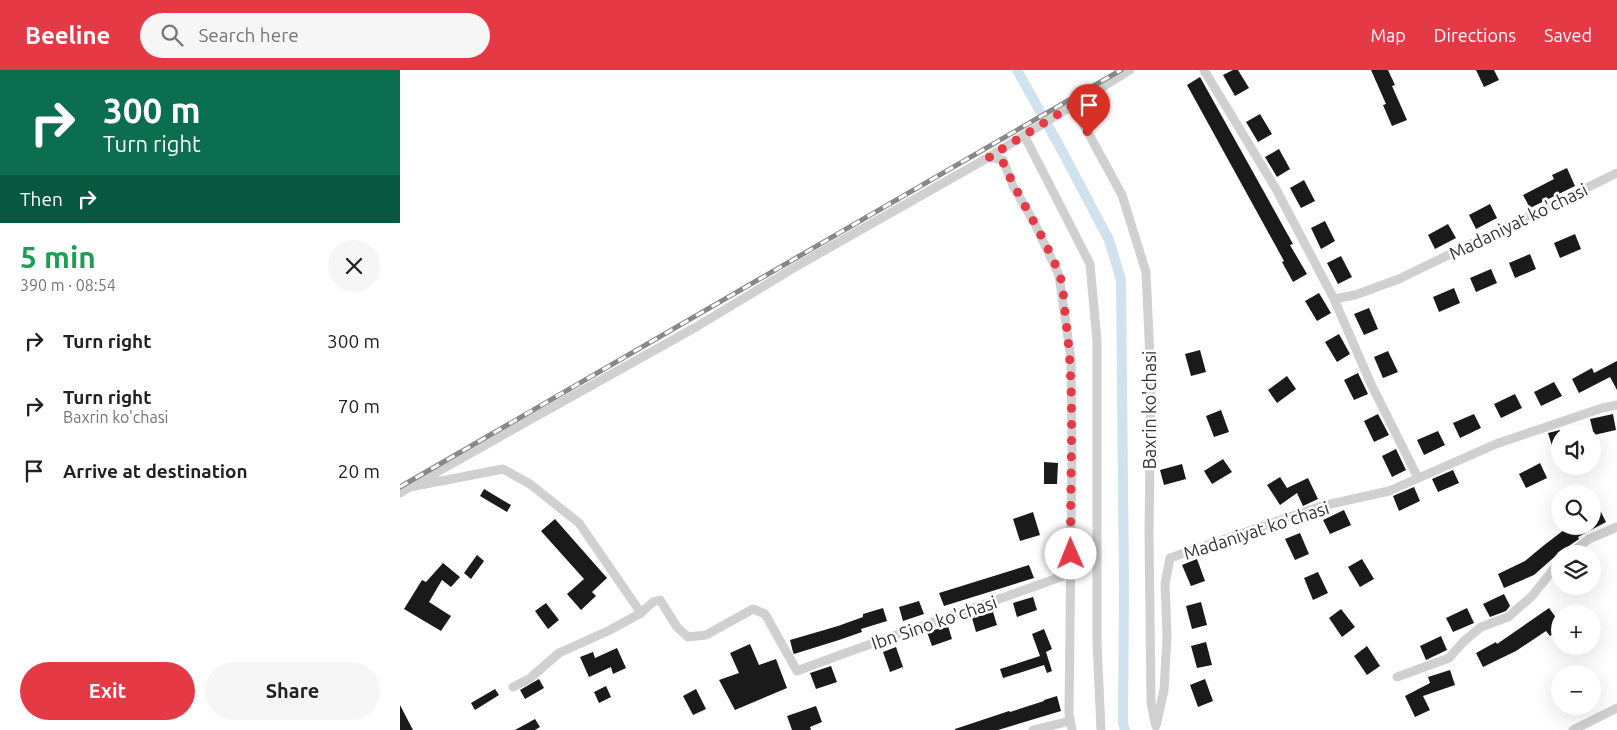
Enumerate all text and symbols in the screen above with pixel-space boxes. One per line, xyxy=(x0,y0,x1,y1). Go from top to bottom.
search box xyxy=(140,13,490,58)
icon: search xyxy=(158,21,186,49)
text: Beeline xyxy=(25,22,110,49)
text: Search here xyxy=(198,24,299,46)
text: Map xyxy=(1370,25,1406,45)
text: Directions xyxy=(1434,25,1516,45)
text: Saved xyxy=(1544,25,1592,45)
pin xyxy=(1068,84,1110,135)
icon: right xyxy=(20,90,85,155)
text: 300 m xyxy=(103,90,201,130)
icon: arrive xyxy=(1075,91,1103,119)
text: Turn right xyxy=(103,131,201,156)
street label: Madaniyat ko'chasi xyxy=(1445,179,1591,263)
icon: right xyxy=(73,185,101,213)
text: Then xyxy=(20,188,63,210)
text: 5 min xyxy=(20,240,96,274)
button: close xyxy=(328,240,380,292)
text: 390 m · 08:54 xyxy=(20,276,116,294)
icon: right xyxy=(20,327,48,355)
text: Turn right xyxy=(63,330,151,352)
text: 300 m xyxy=(327,330,380,352)
street label: Baxrin ko'chasi xyxy=(1139,351,1159,469)
text: Turn right xyxy=(63,386,151,408)
icon: right xyxy=(20,392,48,420)
text: 70 m xyxy=(338,395,380,417)
text: Baxrin ko'chasi xyxy=(63,408,169,426)
map controls xyxy=(1551,425,1601,715)
button: sound xyxy=(1551,425,1601,475)
icon: arrive xyxy=(20,457,48,485)
text: Arrive at destination xyxy=(63,460,248,482)
text: 20 m xyxy=(338,460,380,482)
button: search xyxy=(1551,485,1601,535)
street label: Madaniyat ko'chasi xyxy=(1181,497,1331,563)
position arrow xyxy=(1044,527,1096,579)
button: layers xyxy=(1551,545,1601,595)
street label: Ibn Sino ko'chasi xyxy=(869,591,999,653)
button: + xyxy=(1551,605,1601,655)
button: Exit xyxy=(20,662,195,720)
button: Share xyxy=(205,662,380,720)
button: − xyxy=(1551,665,1601,715)

